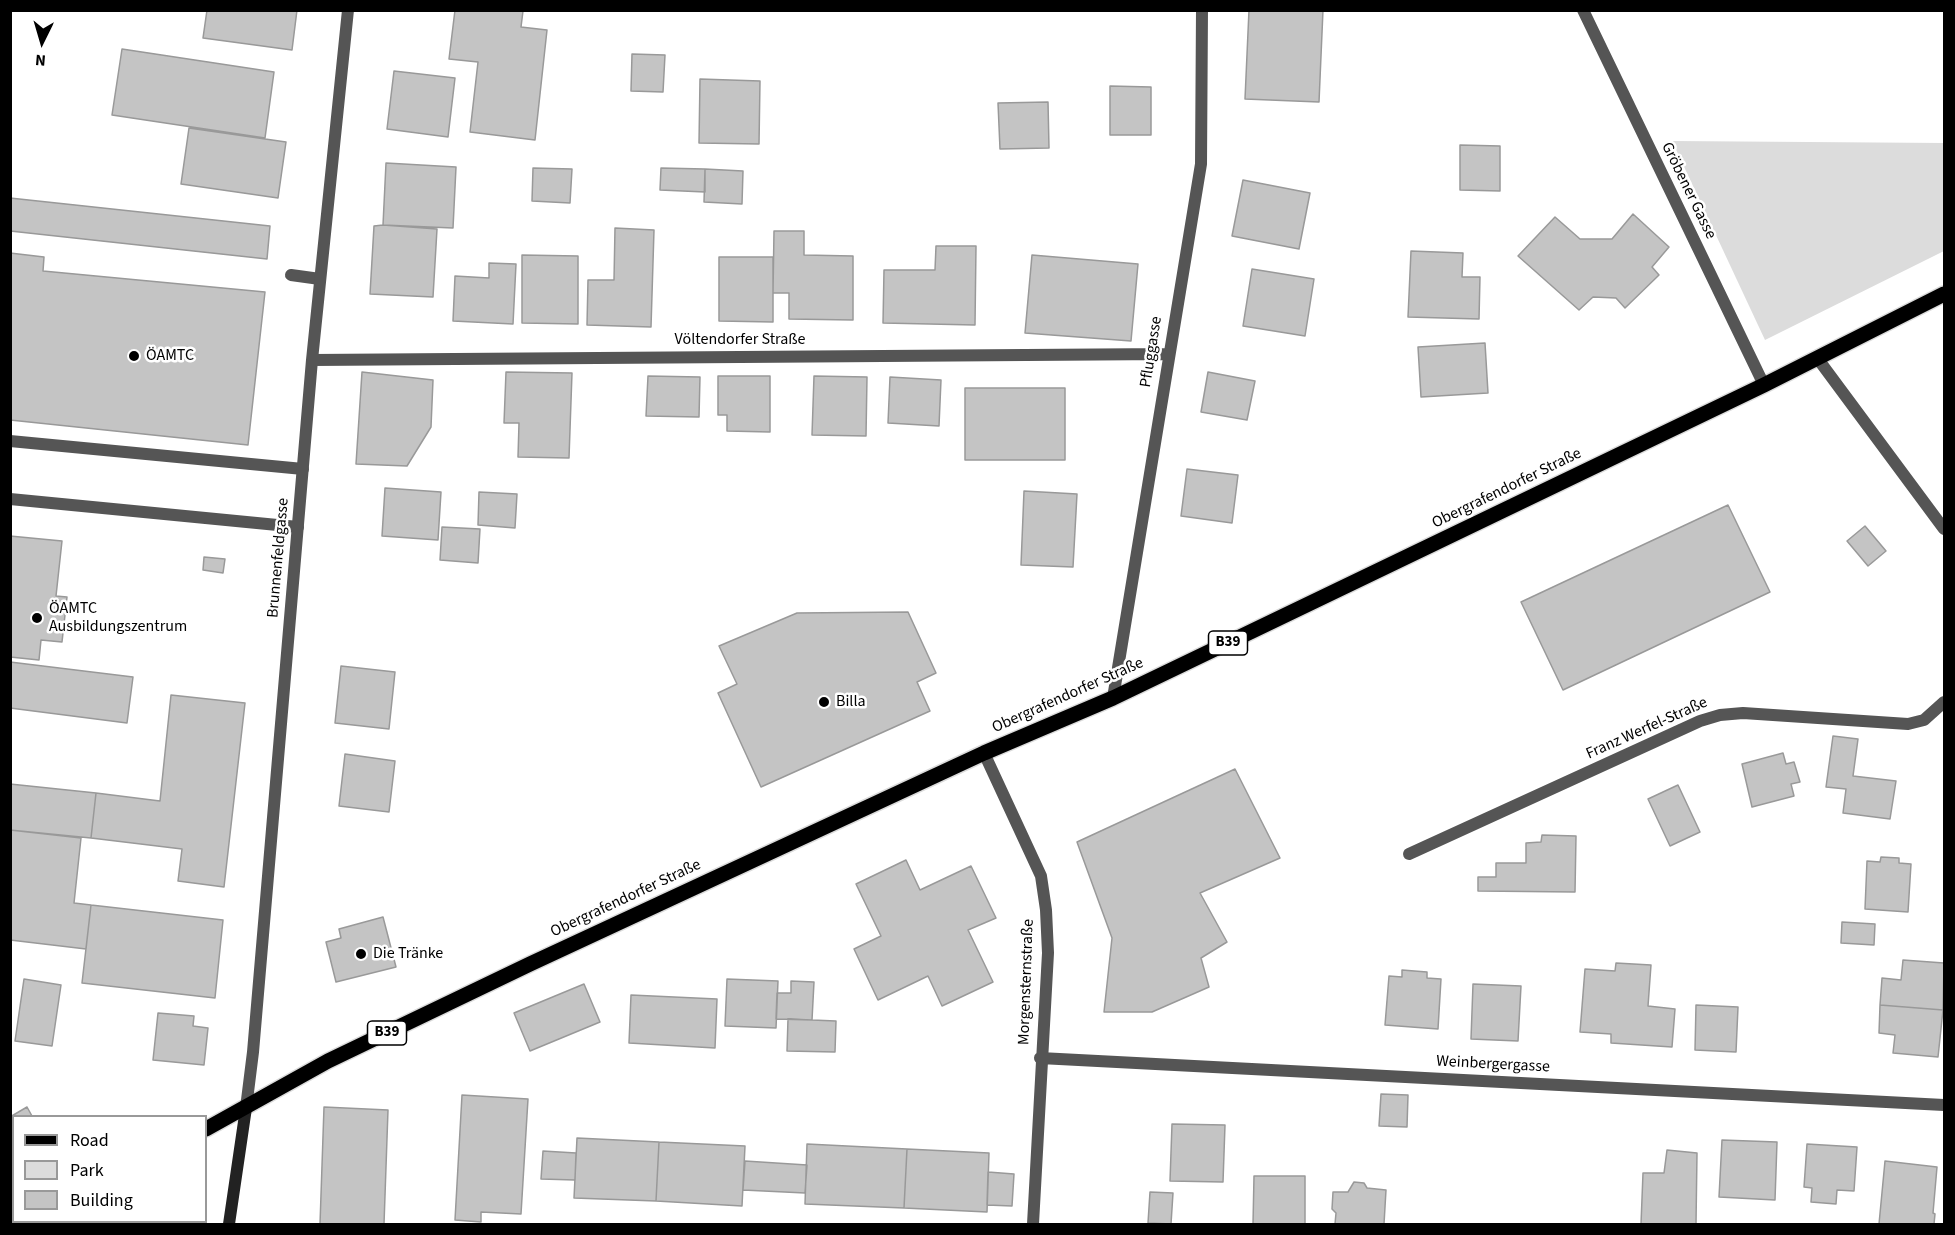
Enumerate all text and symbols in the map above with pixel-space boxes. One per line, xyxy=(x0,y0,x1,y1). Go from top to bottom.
north arrow xyxy=(12,12,72,72)
text: N xyxy=(34,49,47,71)
street label: Gröbener Gasse xyxy=(1656,139,1720,243)
street label: Pfluggasse xyxy=(1137,315,1167,389)
street label: Völtendorfer Straße xyxy=(675,330,805,350)
place label: ÖAMTC xyxy=(146,346,194,366)
marker: ÖAMTC xyxy=(127,349,141,363)
street label: Obergrafendorfer Straße xyxy=(1429,445,1585,533)
street label: Brunnenfeldgasse xyxy=(264,497,294,619)
place label: ÖAMTC Ausbildungszentrum xyxy=(49,599,187,637)
marker: ÖAMTC Ausbildungszentrum xyxy=(30,611,44,625)
road number: B39 xyxy=(1208,631,1248,655)
street label: Obergrafendorfer Straße xyxy=(989,654,1147,738)
place label: Billa xyxy=(836,692,866,712)
street label: Franz Werfel-Straße xyxy=(1583,694,1711,764)
marker: Billa xyxy=(817,695,831,709)
street label: Obergrafendorfer Straße xyxy=(548,856,704,942)
street label: Morgensternstraße xyxy=(1015,919,1039,1045)
place label: Die Tränke xyxy=(373,944,443,964)
marker: Die Tränke xyxy=(354,947,368,961)
road number: B39 xyxy=(368,1021,406,1045)
street label: Weinbergergasse xyxy=(1436,1052,1550,1078)
legend xyxy=(12,1115,207,1223)
text: Road xyxy=(70,1128,109,1153)
text: Park xyxy=(70,1158,104,1183)
text: Building xyxy=(70,1188,133,1213)

